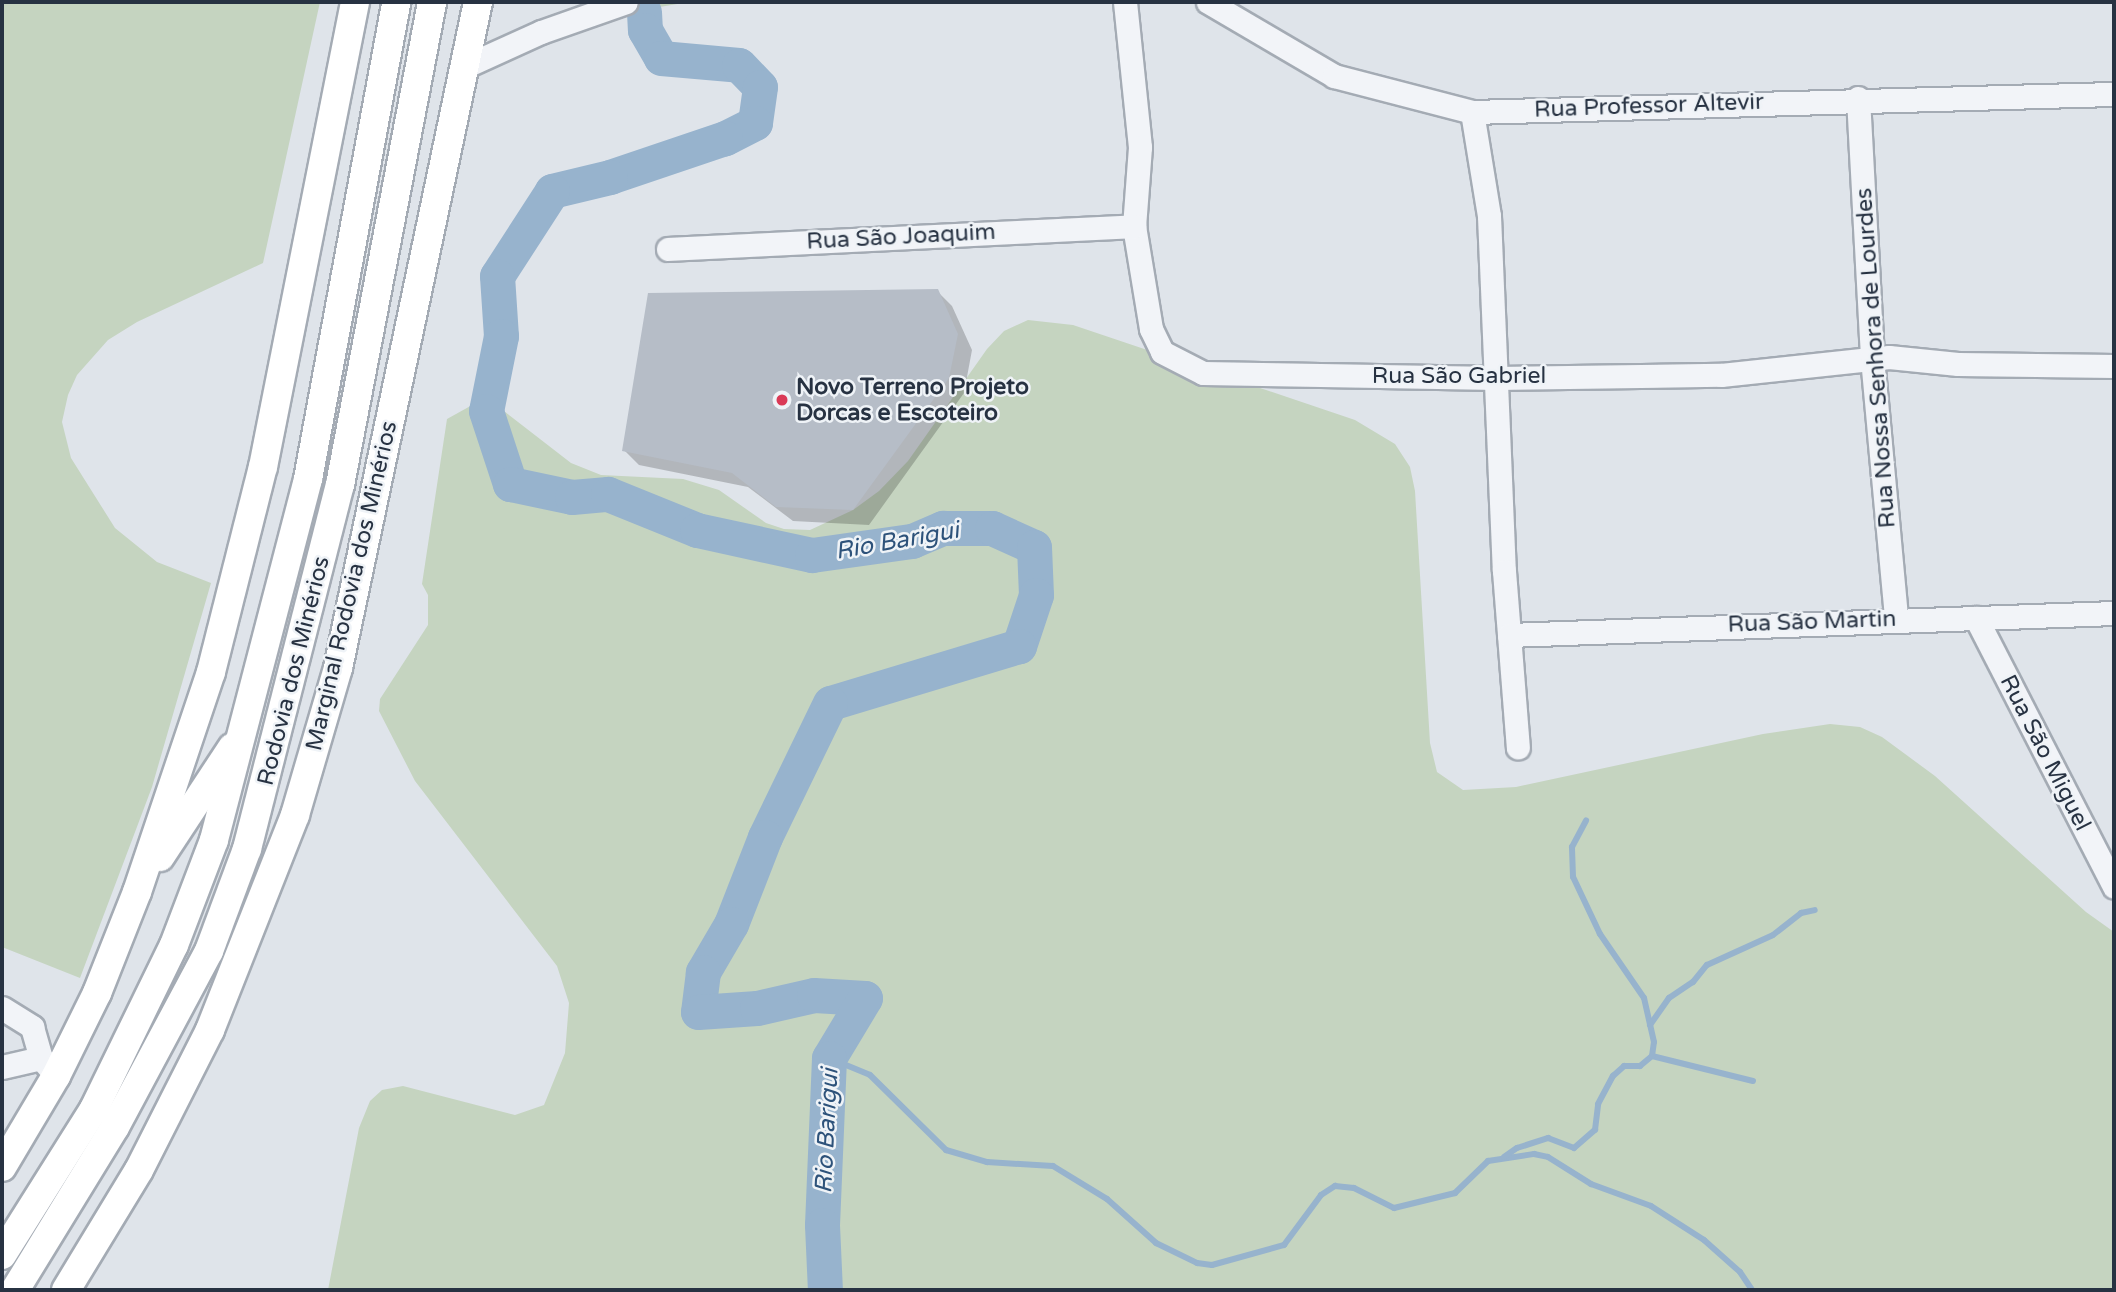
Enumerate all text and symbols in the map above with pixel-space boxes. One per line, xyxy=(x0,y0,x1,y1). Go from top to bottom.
street label: Rua Professor Altevir xyxy=(1534,88,1764,124)
street label: Rua Nossa Senhora de Lourdes xyxy=(1850,187,1902,529)
street label: Rua São Joaquim xyxy=(806,218,996,256)
street label: Rua São Gabriel xyxy=(1372,362,1546,390)
place label: Novo Terreno Projeto Dorcas e Escoteiro xyxy=(796,373,1029,427)
marker: Novo Terreno Projeto Dorcas e Escoteiro xyxy=(774,392,790,408)
street label: Marginal Rodovia dos Minérios xyxy=(301,418,403,754)
water label: Rio Barigui xyxy=(833,516,961,566)
street label: Rodovia dos Minérios xyxy=(252,553,336,789)
street label: Rua São Martin xyxy=(1727,605,1897,639)
street label: Rua São Miguel xyxy=(1994,670,2096,836)
water label: Rio Barigui xyxy=(809,1068,845,1194)

